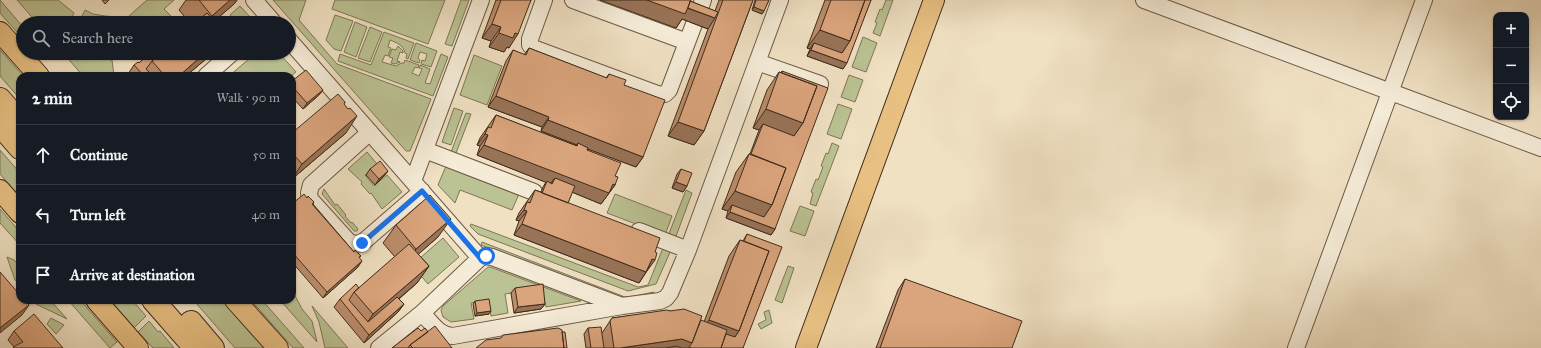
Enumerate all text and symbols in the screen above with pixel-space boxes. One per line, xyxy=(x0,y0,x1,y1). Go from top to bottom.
map controls xyxy=(1493,12,1529,120)
button: + xyxy=(1493,12,1529,48)
search box xyxy=(16,16,296,60)
icon: search xyxy=(30,27,52,49)
text: Search here xyxy=(62,29,133,47)
button: − xyxy=(1493,48,1529,84)
button: locate xyxy=(1493,84,1529,120)
text: 2 min xyxy=(32,88,72,109)
text: Walk · 90 m xyxy=(217,90,280,106)
icon: ahead xyxy=(32,144,54,166)
text: Continue xyxy=(70,146,128,164)
text: 50 m xyxy=(253,147,280,163)
icon: left xyxy=(32,204,54,226)
text: Turn left xyxy=(70,206,126,224)
text: 40 m xyxy=(251,207,280,223)
route end xyxy=(353,234,371,252)
route start xyxy=(477,247,495,265)
icon: arrive xyxy=(32,264,54,286)
text: Arrive at destination xyxy=(70,266,195,284)

